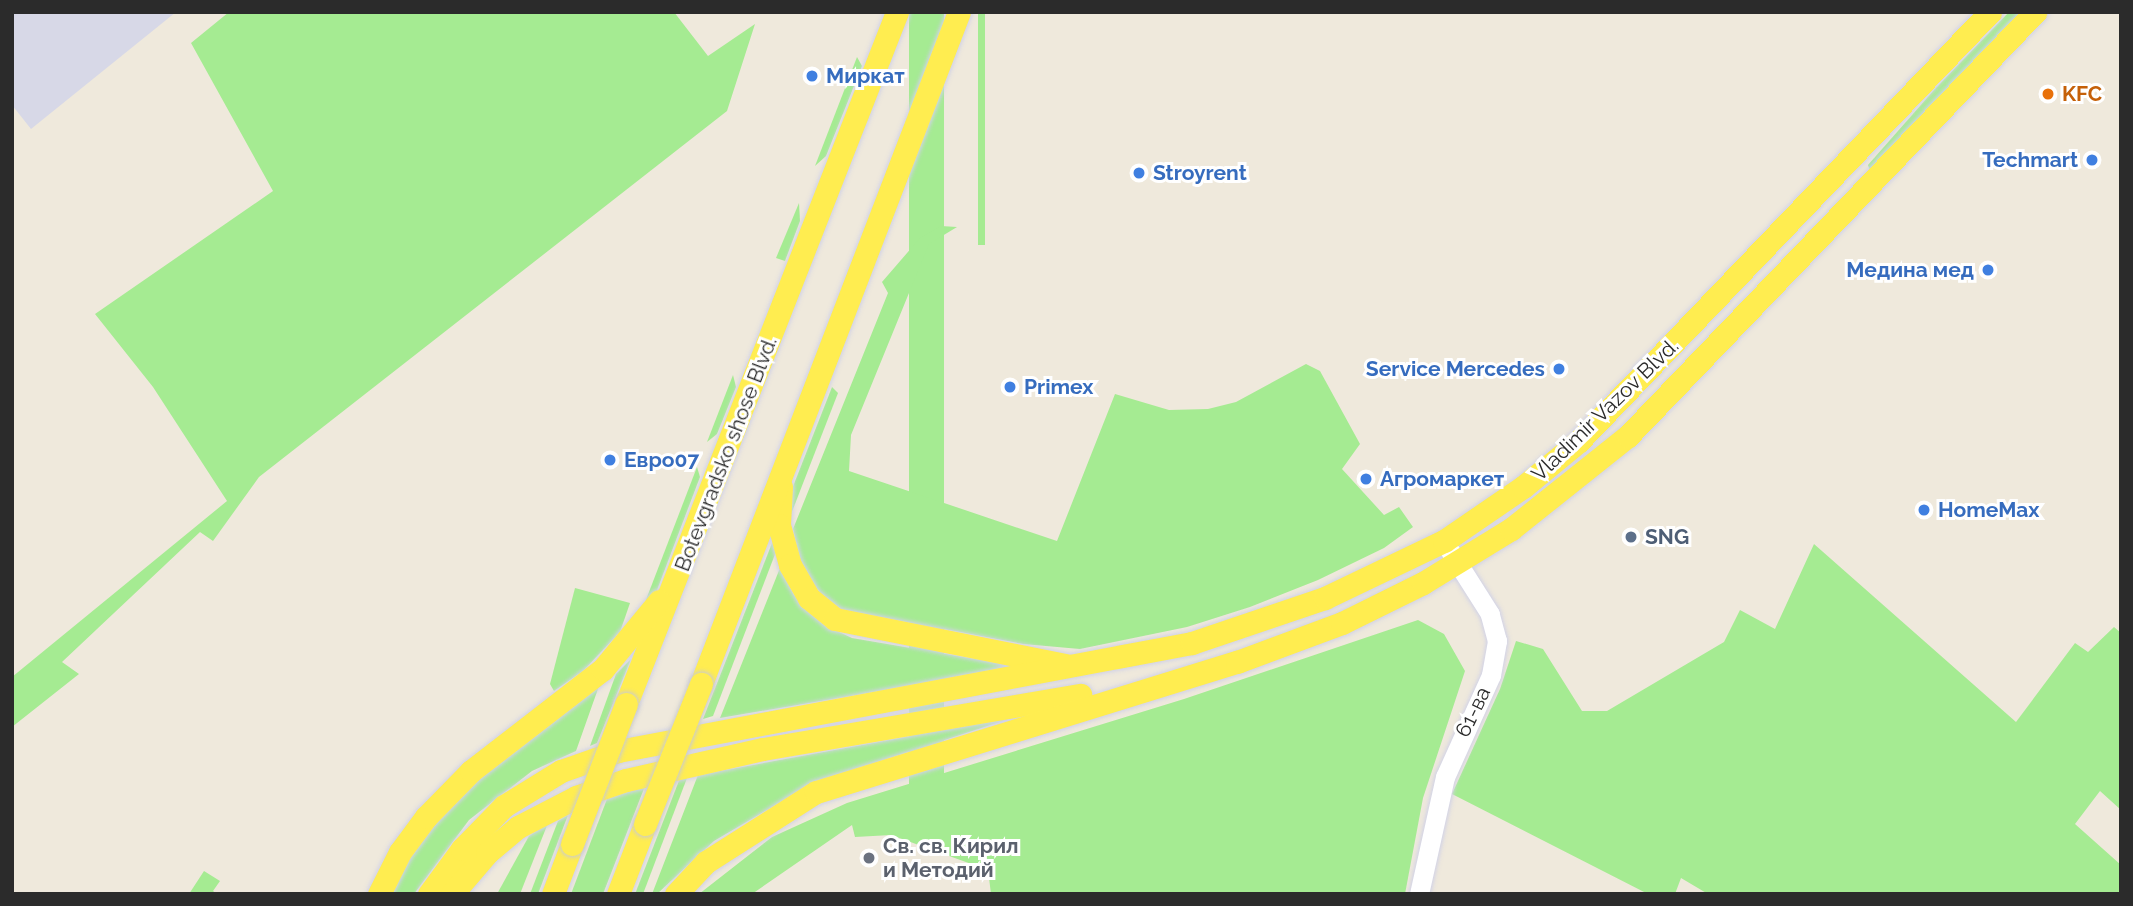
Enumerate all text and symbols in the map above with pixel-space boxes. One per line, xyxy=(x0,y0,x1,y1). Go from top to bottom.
place label: Миркат xyxy=(826,63,905,89)
marker: Миркат xyxy=(804,68,820,84)
place label: KFC xyxy=(2062,81,2102,107)
marker: KFC xyxy=(2040,86,2056,102)
place label: Techmart xyxy=(1982,147,2078,173)
marker: Techmart xyxy=(2084,152,2100,168)
place label: Stroyrent xyxy=(1153,160,1247,186)
marker: Stroyrent xyxy=(1131,165,1147,181)
place label: Медина мед xyxy=(1846,257,1974,283)
marker: Медина мед xyxy=(1980,262,1996,278)
street label: Botevgradsko shose Blvd. xyxy=(670,333,782,575)
street label: Vladimir Vazov Blvd. xyxy=(1526,333,1684,487)
place label: Service Mercedes xyxy=(1366,356,1545,382)
marker: Service Mercedes xyxy=(1551,361,1567,377)
place label: Primex xyxy=(1024,374,1093,400)
marker: Primex xyxy=(1002,379,1018,395)
place label: Евро07 xyxy=(624,447,699,473)
marker: Евро07 xyxy=(602,452,618,468)
place label: Агромаркет xyxy=(1380,466,1504,492)
marker: Агромаркет xyxy=(1358,471,1374,487)
place label: HomeMax xyxy=(1938,497,2039,523)
marker: HomeMax xyxy=(1916,502,1932,518)
place label: SNG xyxy=(1645,524,1689,550)
marker: SNG xyxy=(1623,529,1639,545)
street label: 61-ва xyxy=(1450,683,1496,741)
place label: Св. св. Кирил и Методий xyxy=(883,833,1019,883)
marker: Св. св. Кирил и Методий xyxy=(861,850,877,866)

